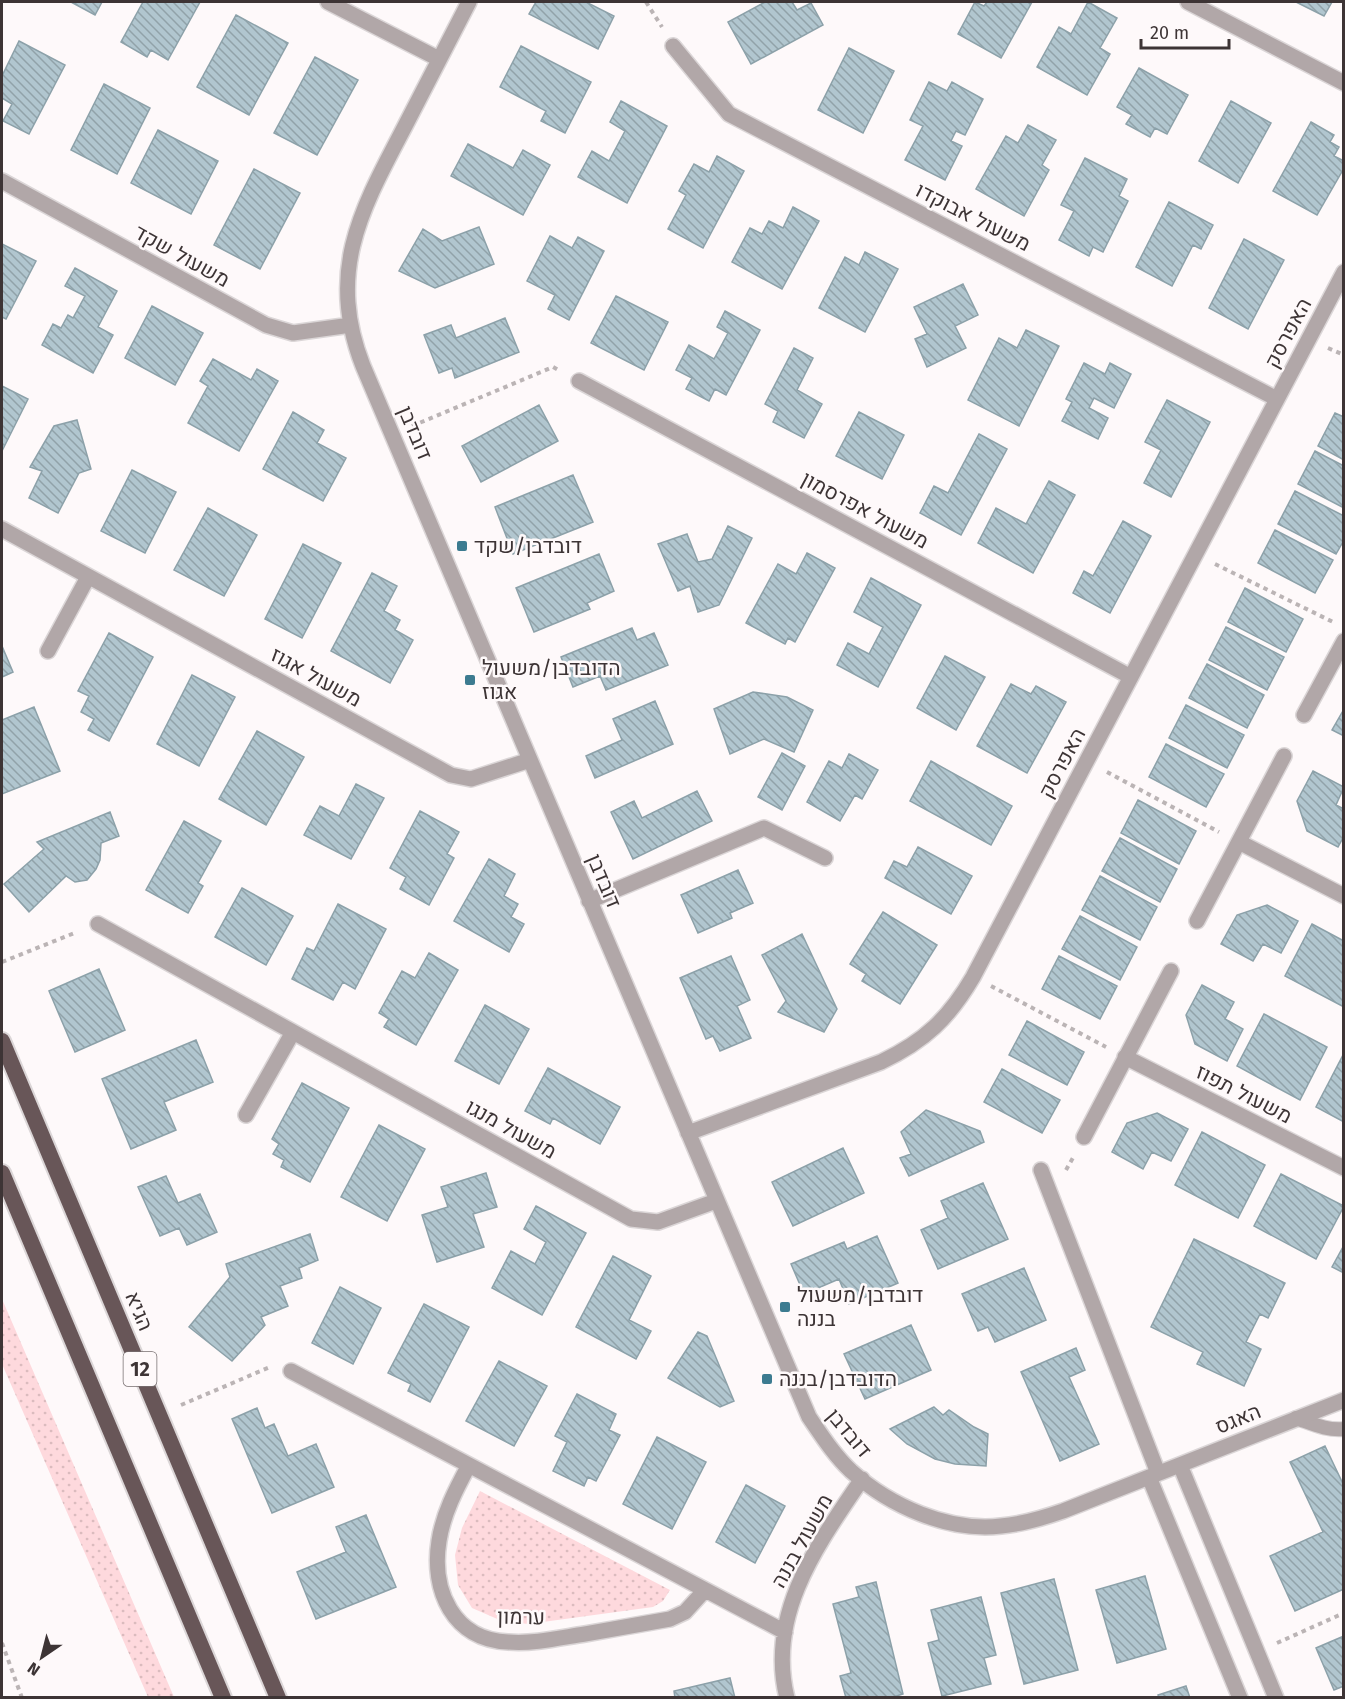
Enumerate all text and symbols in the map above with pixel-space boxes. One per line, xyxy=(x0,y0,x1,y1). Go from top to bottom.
scale bar xyxy=(1141,12,1230,50)
text: 20 m xyxy=(1150,22,1189,44)
street label: משעול אבוקדו xyxy=(911,177,1035,257)
street label: משעול שקד xyxy=(130,219,234,293)
street label: האפרסק xyxy=(1259,293,1317,373)
street label: דובדבן xyxy=(392,402,438,464)
street label: משעול אפרסמון xyxy=(797,466,933,554)
place label: דובדבן/שקד xyxy=(474,533,582,559)
marker: דובדבן/שקד xyxy=(455,539,469,553)
street label: משעול אגוז xyxy=(266,641,366,713)
place label: הדובדבן/משעול אגוז xyxy=(482,655,621,705)
marker: הדובדבן/משעול אגוז xyxy=(463,673,477,687)
street label: האפרסק xyxy=(1033,723,1091,803)
street label: דובדבן xyxy=(581,850,627,912)
street label: משעול תפוז xyxy=(1192,1059,1296,1129)
street label: משעול מנגו xyxy=(461,1093,561,1165)
place label: דובדבן/משעול בננה xyxy=(797,1282,923,1332)
street label: הגיא xyxy=(119,1287,159,1335)
marker: דובדבן/משעול בננה xyxy=(778,1300,792,1314)
road number: 12 xyxy=(124,1352,156,1386)
place label: הדובדבן/בננה xyxy=(779,1366,897,1392)
marker: הדובדבן/בננה xyxy=(760,1372,774,1386)
street label: האגס xyxy=(1211,1398,1265,1440)
street label: דובדבן xyxy=(821,1403,877,1463)
street label: משעול בננה xyxy=(766,1490,838,1592)
street label: ערמון xyxy=(497,1604,545,1630)
north arrow xyxy=(12,1627,72,1687)
text: N xyxy=(24,1658,43,1680)

